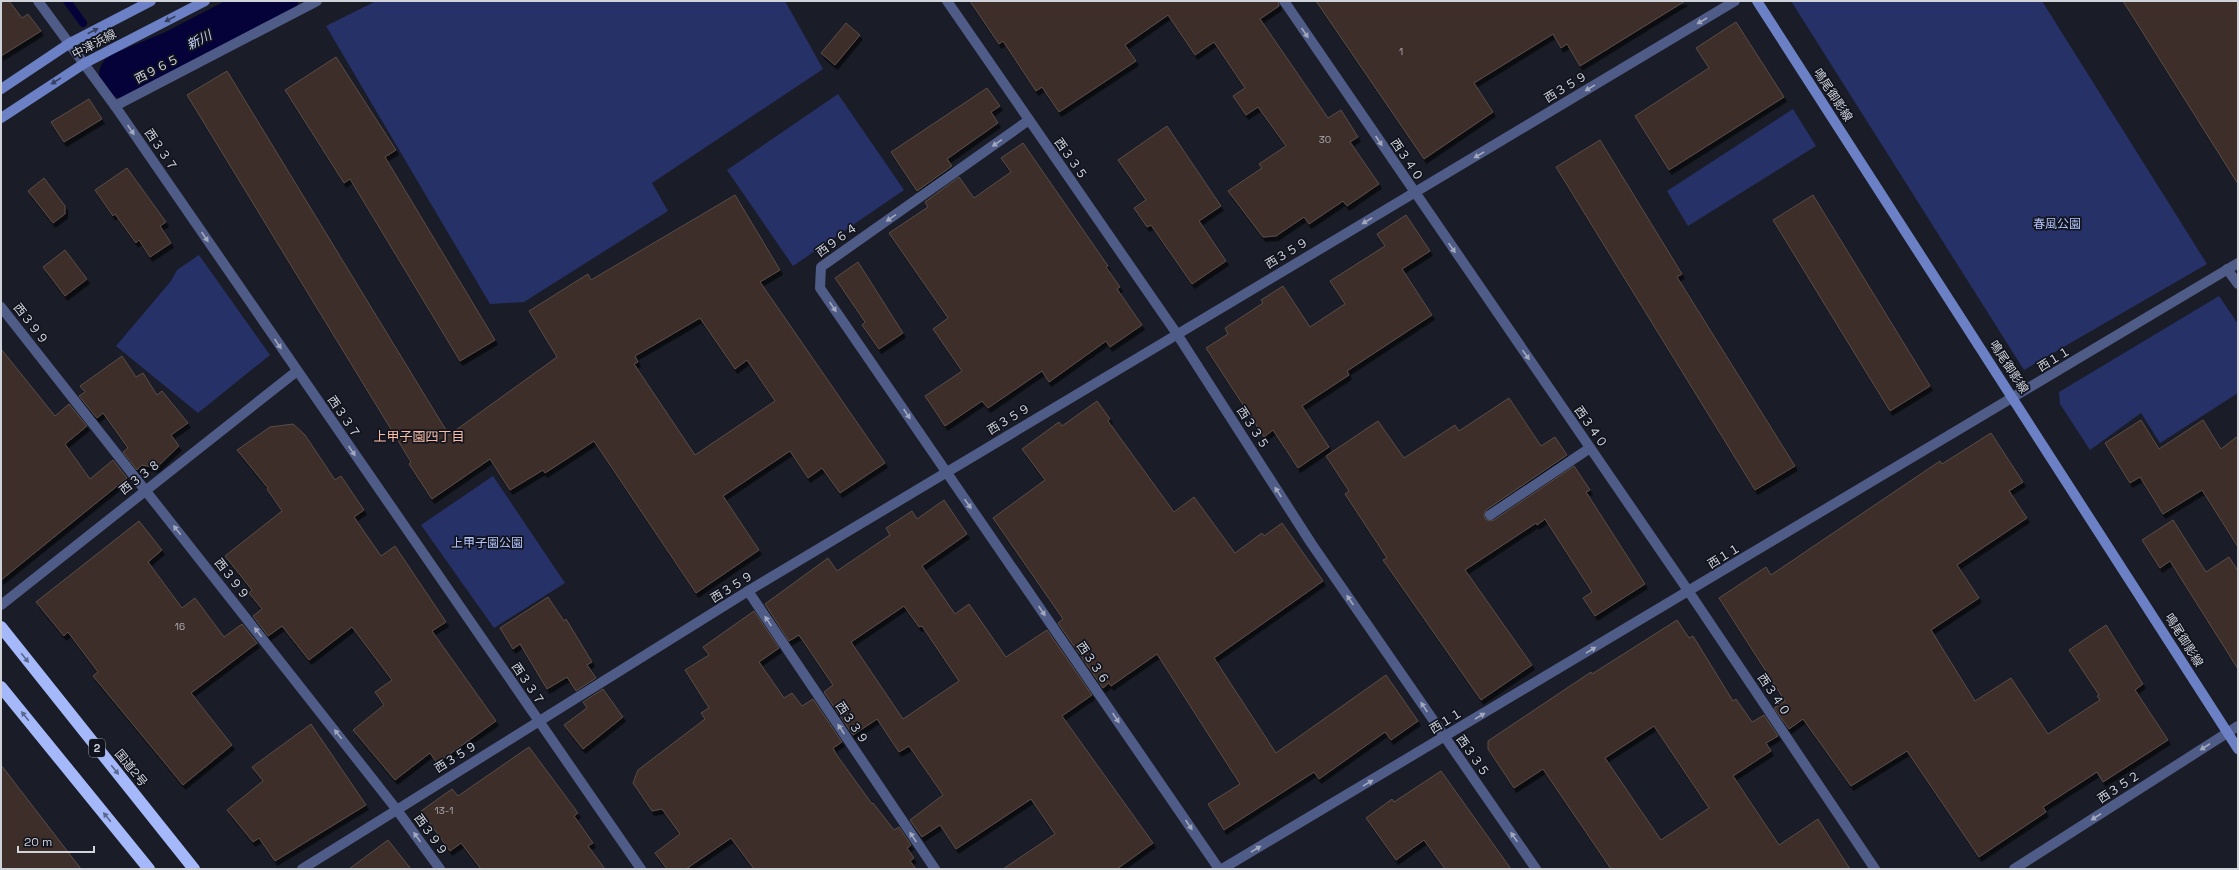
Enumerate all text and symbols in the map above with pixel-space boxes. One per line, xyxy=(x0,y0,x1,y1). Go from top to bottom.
one-way arrow xyxy=(164,16,176,22)
one-way arrow xyxy=(1697,17,1707,25)
street label: 中津浜線 xyxy=(69,26,119,62)
water label: 新川 xyxy=(184,26,216,53)
one-way arrow xyxy=(1302,27,1309,39)
one-way arrow xyxy=(87,28,99,34)
house number: 1 xyxy=(1399,45,1403,58)
street label: 西９６５ xyxy=(132,51,182,87)
street label: 鳴尾御影線 xyxy=(1810,65,1856,125)
street label: 西３５９ xyxy=(1541,68,1591,106)
one-way arrow xyxy=(50,77,62,84)
one-way arrow xyxy=(1584,84,1596,91)
one-way arrow xyxy=(127,124,135,135)
street label: 西３３７ xyxy=(141,126,181,174)
house number: 30 xyxy=(1319,133,1331,146)
street label: 西３３５ xyxy=(1051,135,1091,183)
one-way arrow xyxy=(1375,135,1382,147)
street label: 西３４０ xyxy=(1387,136,1427,184)
one-way arrow xyxy=(992,139,1002,147)
one-way arrow xyxy=(1473,151,1485,158)
one-way arrow xyxy=(885,214,896,222)
park label: 春風公園 xyxy=(2033,216,2081,232)
one-way arrow xyxy=(1361,218,1373,225)
street label: 西９６４ xyxy=(813,219,861,261)
one-way arrow xyxy=(201,232,209,242)
street label: 西３５９ xyxy=(1262,234,1312,272)
one-way arrow xyxy=(1448,243,1456,253)
street label: 西３９９ xyxy=(10,300,52,348)
one-way arrow xyxy=(829,302,837,312)
street label: 鳴尾御影線 xyxy=(1986,337,2032,397)
one-way arrow xyxy=(274,339,282,349)
street label: 西１１ xyxy=(2034,343,2074,375)
one-way arrow xyxy=(1522,350,1530,360)
street label: 西３３７ xyxy=(324,393,364,441)
street label: 西３５９ xyxy=(984,400,1034,438)
street label: 西３４０ xyxy=(1571,403,1611,451)
street label: 西３３５ xyxy=(1233,404,1273,452)
one-way arrow xyxy=(903,409,911,420)
district label: 上甲子園四丁目 xyxy=(373,428,465,445)
one-way arrow xyxy=(348,446,356,456)
street label: 西３３８ xyxy=(116,456,164,498)
one-way arrow xyxy=(1275,486,1282,498)
one-way arrow xyxy=(964,499,972,509)
one-way arrow xyxy=(173,524,182,535)
park label: 上甲子園公園 xyxy=(451,535,523,551)
street label: 西１１ xyxy=(1704,540,1744,572)
street label: 西３９９ xyxy=(211,555,253,603)
street label: 西３５９ xyxy=(707,567,757,607)
one-way arrow xyxy=(1346,595,1354,605)
one-way arrow xyxy=(1038,606,1046,616)
street label: 鳴尾御影線 xyxy=(2161,610,2207,670)
one-way arrow xyxy=(764,616,772,626)
house number: 16 xyxy=(175,620,185,633)
one-way arrow xyxy=(253,627,262,638)
street label: 西３３６ xyxy=(1073,639,1113,687)
one-way arrow xyxy=(1585,646,1597,653)
one-way arrow xyxy=(21,652,30,663)
street label: 西３３７ xyxy=(508,660,548,708)
street label: 西３４０ xyxy=(1754,671,1794,719)
street label: 西３３９ xyxy=(832,699,872,747)
one-way arrow xyxy=(1420,702,1428,713)
street label: 西１１ xyxy=(1426,705,1466,737)
one-way arrow xyxy=(20,711,29,721)
one-way arrow xyxy=(1112,713,1119,724)
one-way arrow xyxy=(1474,713,1486,720)
one-way arrow xyxy=(837,724,845,734)
one-way arrow xyxy=(334,729,342,740)
street label: 西３３５ xyxy=(1453,732,1493,780)
street label: 西３５９ xyxy=(431,737,481,777)
road number: 2 xyxy=(89,739,105,757)
one-way arrow xyxy=(2200,743,2210,751)
street label: 国道2号 xyxy=(111,746,151,790)
one-way arrow xyxy=(111,765,119,776)
street label: 西３５２ xyxy=(2095,767,2143,807)
one-way arrow xyxy=(1362,779,1374,786)
house number: 13-1 xyxy=(435,804,453,817)
street label: 西３９９ xyxy=(410,811,452,859)
one-way arrow xyxy=(102,812,111,822)
one-way arrow xyxy=(2090,813,2101,821)
one-way arrow xyxy=(1185,820,1193,831)
scale bar xyxy=(18,828,94,854)
one-way arrow xyxy=(909,831,917,842)
one-way arrow xyxy=(413,832,421,843)
one-way arrow xyxy=(1510,832,1518,842)
text: 20 m xyxy=(24,834,52,850)
one-way arrow xyxy=(1250,846,1262,853)

